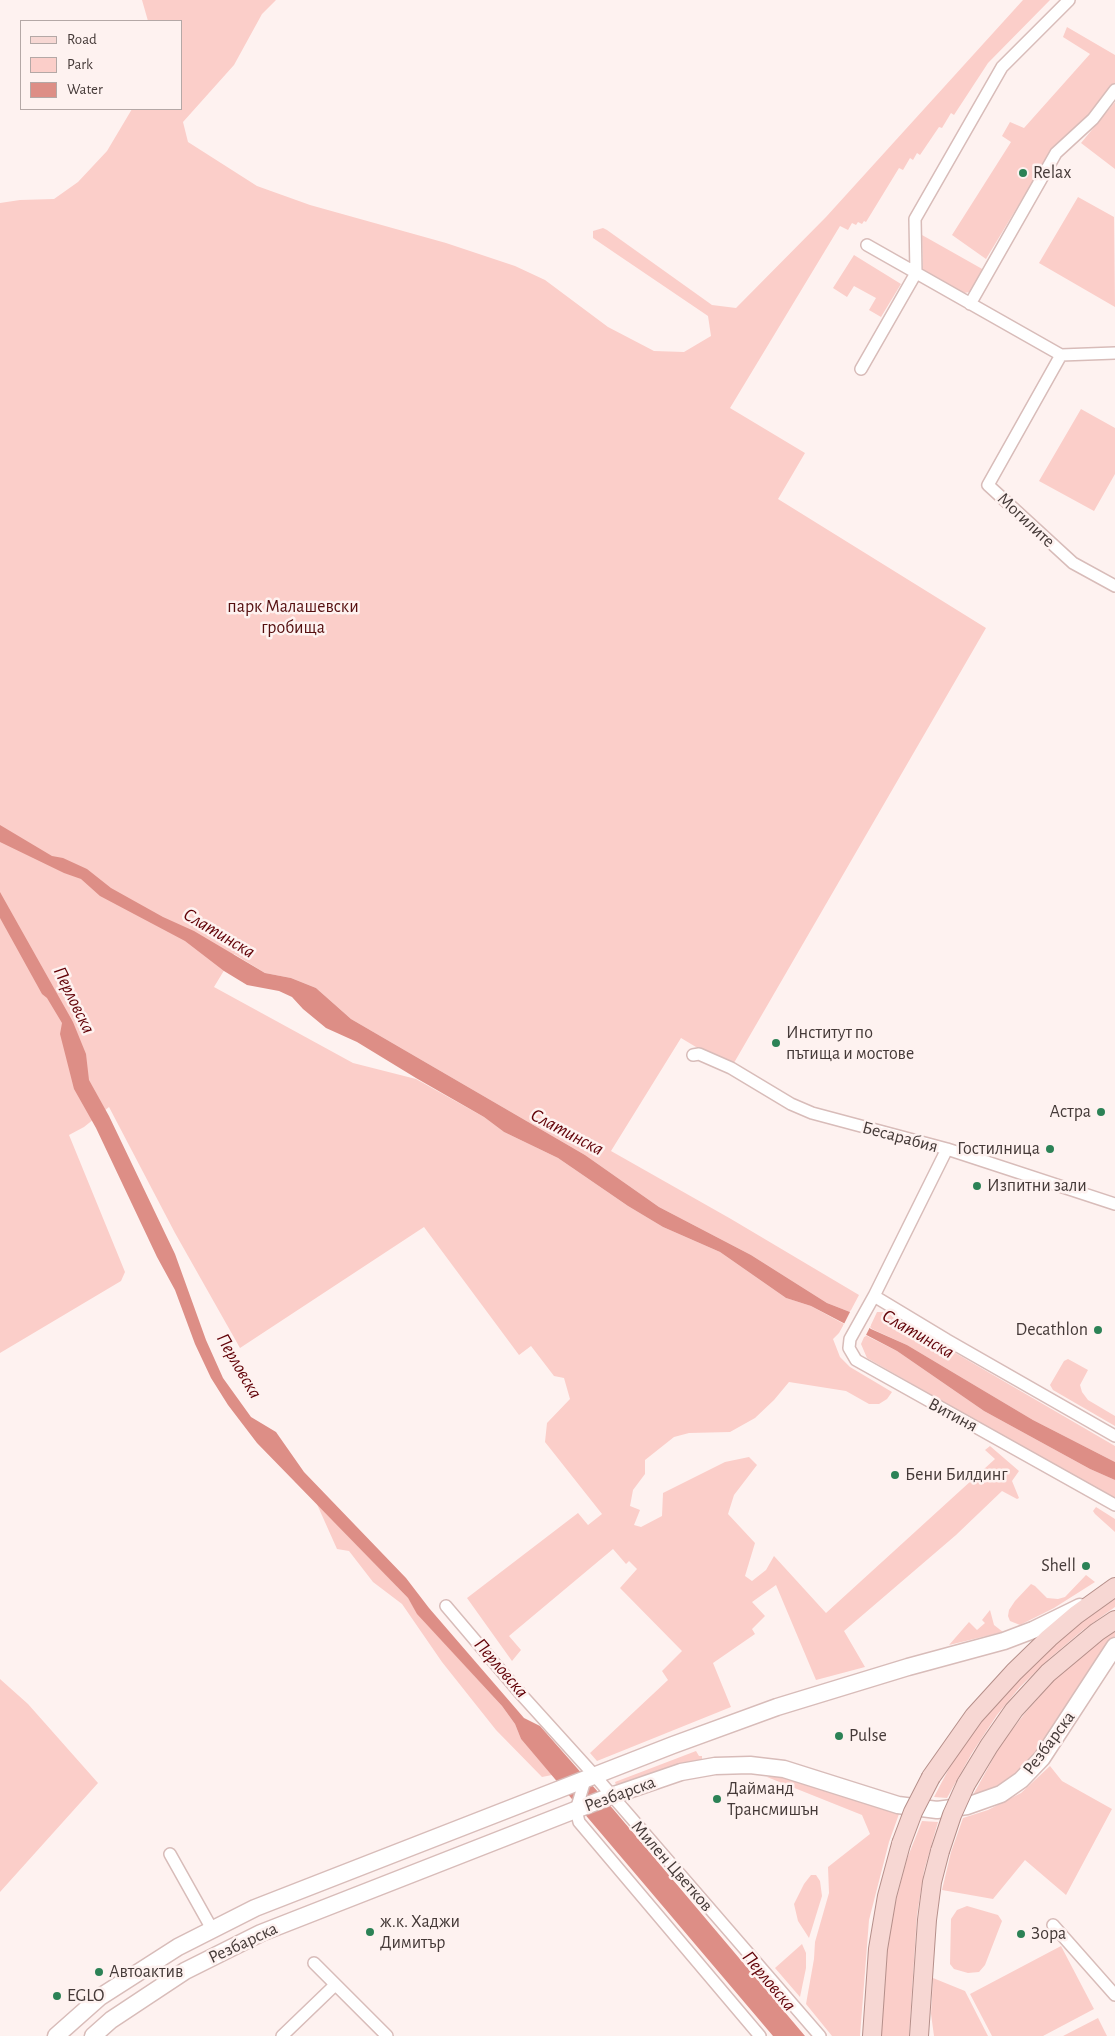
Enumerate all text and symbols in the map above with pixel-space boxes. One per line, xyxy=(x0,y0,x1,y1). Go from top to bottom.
legend xyxy=(20,20,182,110)
text: Road xyxy=(67,32,97,47)
text: Park xyxy=(67,57,93,72)
text: Water xyxy=(67,82,103,97)
place label: Relax xyxy=(1033,162,1071,184)
marker: Relax xyxy=(1017,167,1029,179)
street label: Могилите xyxy=(993,488,1059,552)
park label: парк Малашевски гробища xyxy=(227,596,359,638)
water label: Слатинска xyxy=(179,903,259,963)
water label: Перловска xyxy=(48,963,100,1037)
place label: Институт по пътища и мостове xyxy=(786,1022,914,1064)
marker: Институт по пътища и мостове xyxy=(770,1037,782,1049)
place label: Астра xyxy=(1050,1101,1091,1123)
water label: Слатинска xyxy=(527,1103,607,1161)
marker: Астра xyxy=(1095,1106,1107,1118)
street label: Бесарабия xyxy=(860,1117,940,1157)
place label: Гостилница xyxy=(957,1138,1040,1160)
marker: Гостилница xyxy=(1044,1143,1056,1155)
place label: Изпитни зали xyxy=(987,1175,1087,1197)
marker: Изпитни зали xyxy=(971,1180,983,1192)
water label: Слатинска xyxy=(878,1304,958,1364)
place label: Decathlon xyxy=(1016,1319,1088,1341)
marker: Decathlon xyxy=(1092,1324,1104,1336)
water label: Перловска xyxy=(211,1329,267,1403)
street label: Витиня xyxy=(925,1393,981,1437)
place label: Бени Билдинг xyxy=(905,1464,1008,1486)
marker: Бени Билдинг xyxy=(889,1469,901,1481)
place label: Shell xyxy=(1041,1555,1076,1577)
marker: Shell xyxy=(1080,1560,1092,1572)
water label: Перловска xyxy=(469,1633,533,1703)
street label: Резбарска xyxy=(1018,1707,1080,1779)
place label: Pulse xyxy=(849,1725,887,1747)
marker: Pulse xyxy=(833,1730,845,1742)
street label: Резбарска xyxy=(582,1771,658,1817)
place label: Дайманд Трансмишън xyxy=(727,1778,819,1820)
marker: Дайманд Трансмишън xyxy=(711,1793,723,1805)
street label: Милен Цветков xyxy=(627,1816,717,1916)
place label: ж.к. Хаджи Димитър xyxy=(380,1911,460,1954)
street label: Резбарска xyxy=(205,1918,281,1968)
place label: Зора xyxy=(1031,1923,1066,1945)
marker: ж.к. Хаджи Димитър xyxy=(364,1926,376,1938)
marker: Зора xyxy=(1015,1928,1027,1940)
water label: Перловска xyxy=(737,1946,801,2016)
place label: Автоактив xyxy=(109,1961,183,1983)
marker: Автоактив xyxy=(93,1966,105,1978)
place label: EGLO xyxy=(67,1985,104,2007)
marker: EGLO xyxy=(51,1990,63,2002)

